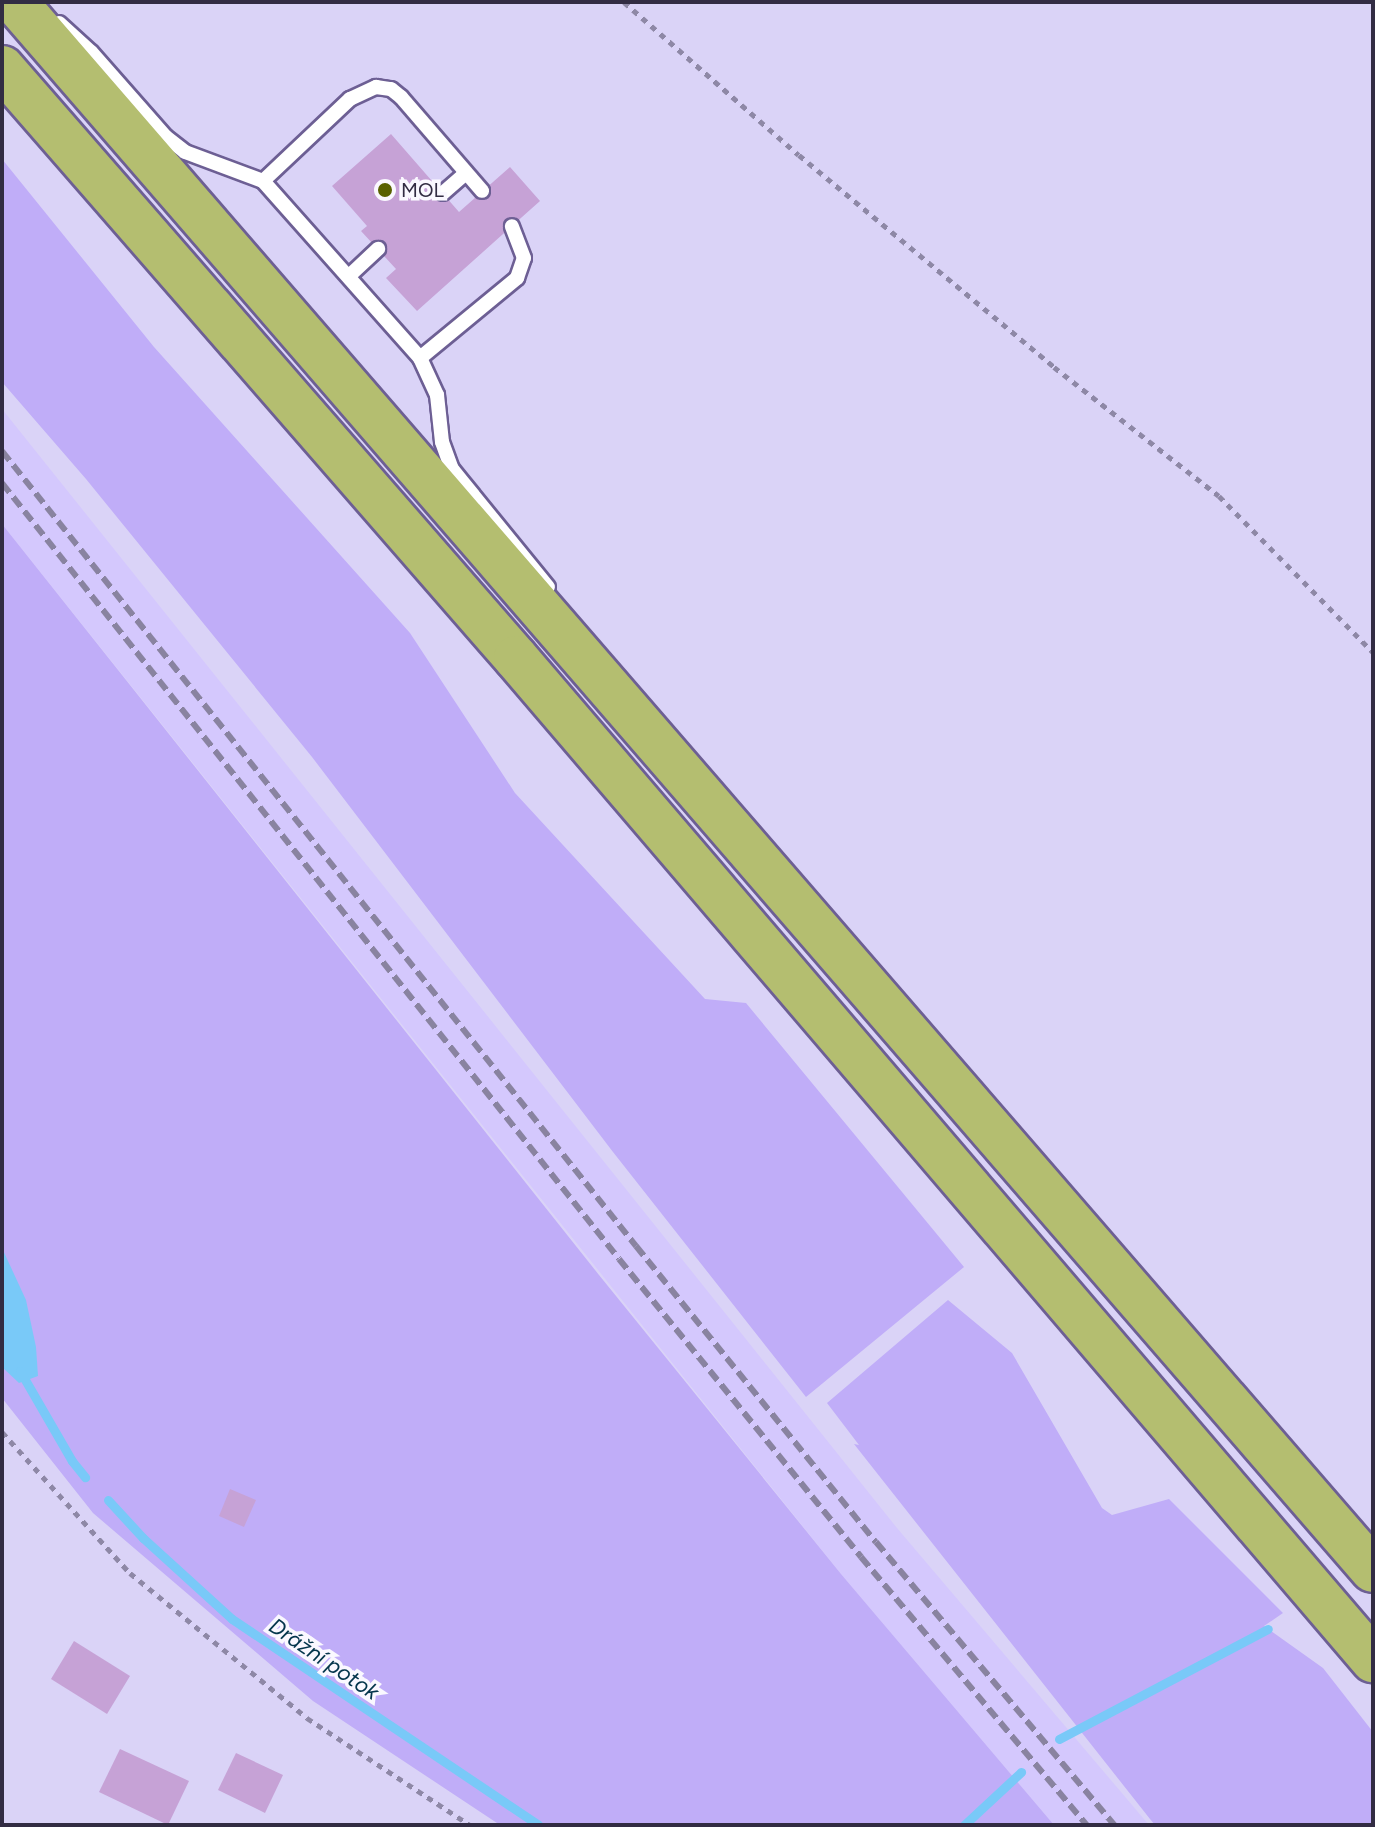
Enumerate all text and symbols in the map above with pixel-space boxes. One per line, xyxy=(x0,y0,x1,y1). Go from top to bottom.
place label: MOL xyxy=(401,178,444,202)
marker: MOL xyxy=(376,181,394,199)
water label: Drážní potok xyxy=(264,1613,384,1705)

